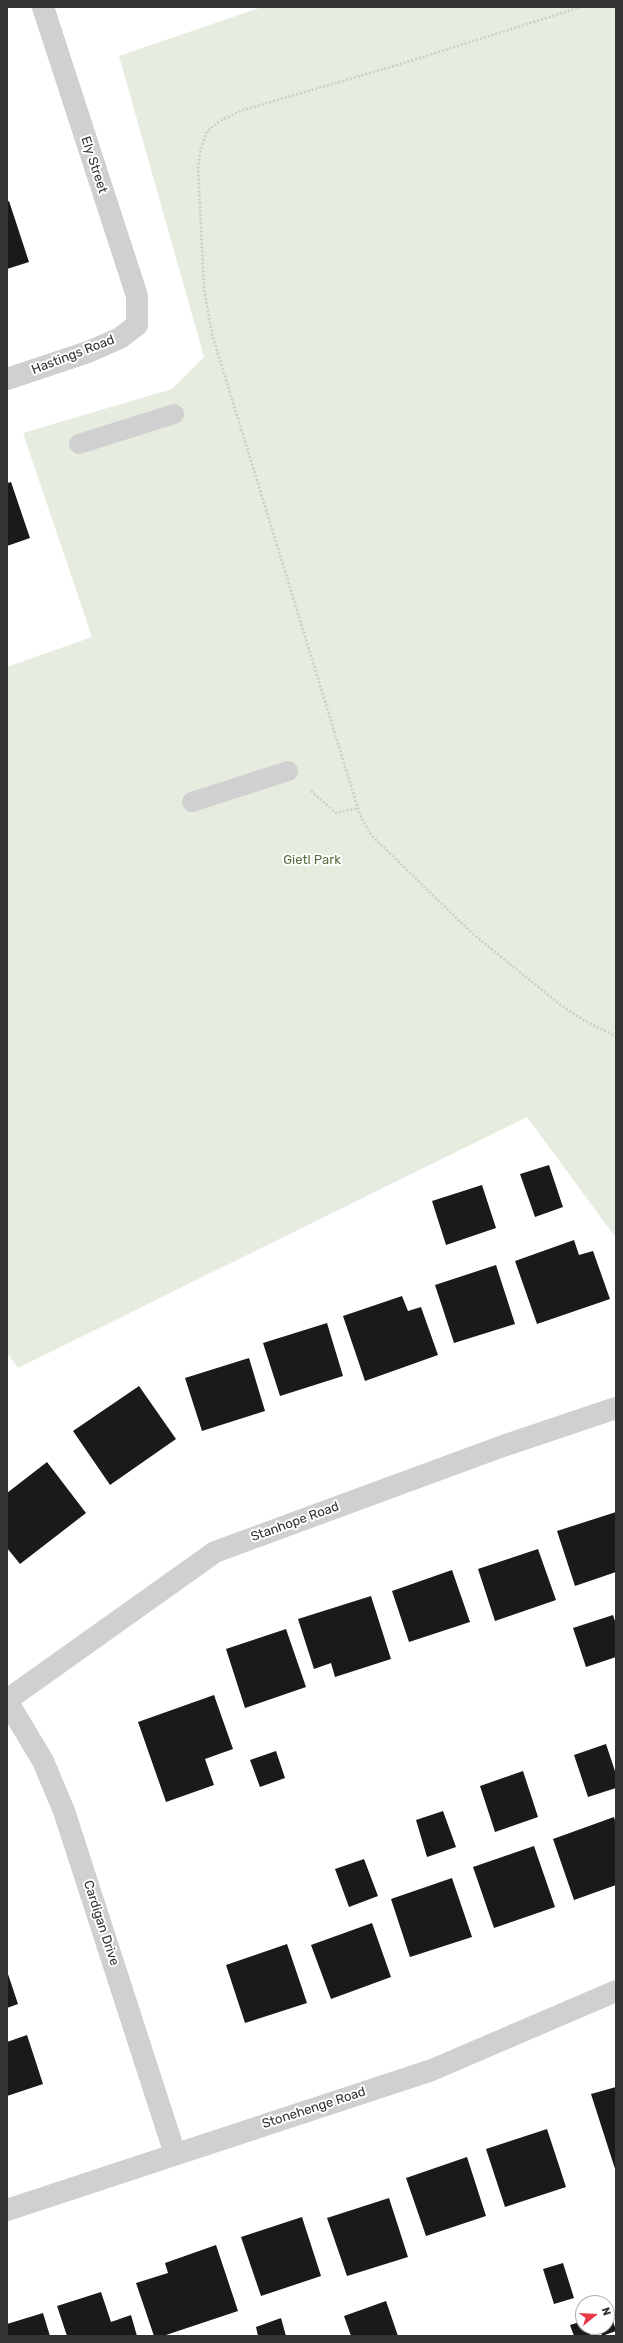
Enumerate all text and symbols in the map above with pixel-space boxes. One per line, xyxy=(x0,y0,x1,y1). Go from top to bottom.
street label: Ely Street xyxy=(77,135,111,195)
street label: Hastings Road xyxy=(29,332,117,378)
park label: Gietl Park xyxy=(283,852,341,868)
street label: Stanhope Road xyxy=(249,1499,341,1545)
street label: Cardigan Drive xyxy=(80,1878,122,1968)
street label: Stonehenge Road xyxy=(260,2084,368,2132)
north arrow xyxy=(575,2295,615,2335)
text: N xyxy=(599,2306,613,2317)

